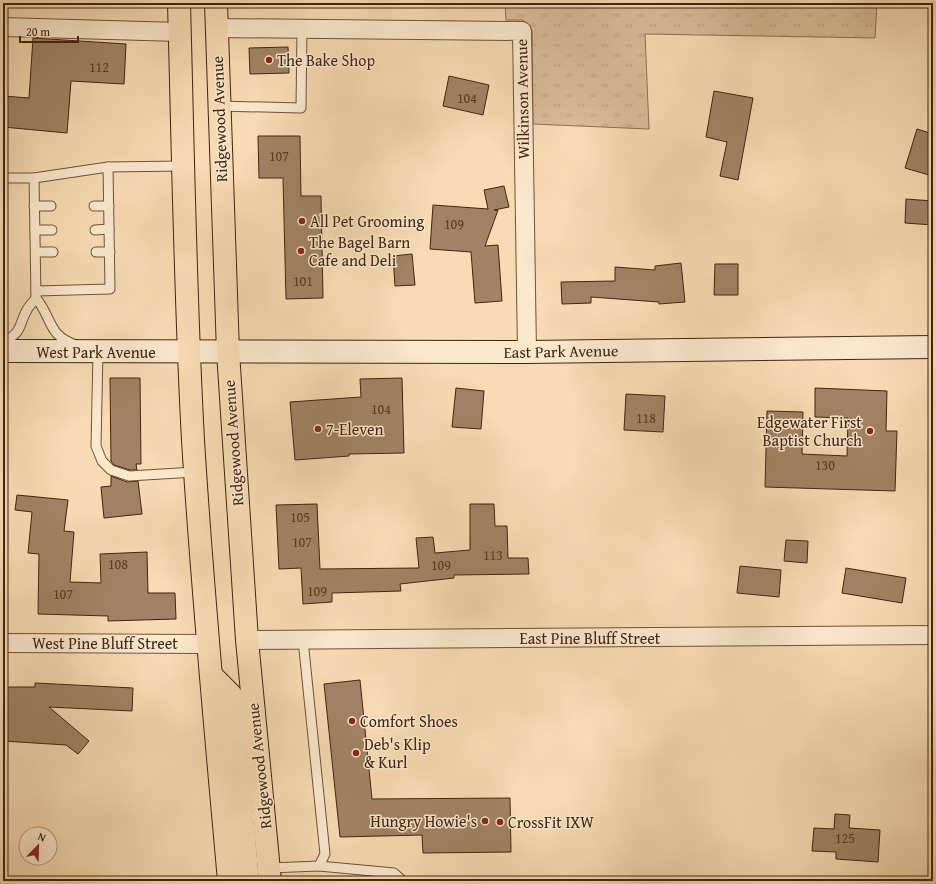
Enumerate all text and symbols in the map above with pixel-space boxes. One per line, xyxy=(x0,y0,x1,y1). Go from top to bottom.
scale bar xyxy=(20,18,78,44)
text: 20 m xyxy=(26,23,50,40)
street label: Wilkinson Avenue xyxy=(509,39,535,159)
place label: The Bake Shop xyxy=(277,48,375,72)
street label: Ridgewood Avenue xyxy=(205,55,233,183)
marker: The Bake Shop xyxy=(264,55,274,65)
house number: 112 xyxy=(89,57,109,77)
house number: 104 xyxy=(457,88,477,108)
house number: 107 xyxy=(269,146,289,166)
place label: All Pet Grooming xyxy=(310,209,424,233)
house number: 109 xyxy=(444,214,464,234)
marker: All Pet Grooming xyxy=(297,216,307,226)
place label: The Bagel Barn Cafe and Deli xyxy=(309,230,410,272)
marker: The Bagel Barn Cafe and Deli xyxy=(296,246,306,256)
house number: 101 xyxy=(293,271,313,291)
street label: East Park Avenue xyxy=(503,338,619,364)
street label: West Park Avenue xyxy=(36,340,156,364)
street label: Ridgewood Avenue xyxy=(217,379,249,507)
house number: 104 xyxy=(371,399,391,419)
house number: 118 xyxy=(636,408,656,428)
place label: Edgewater First Baptist Church xyxy=(757,410,862,452)
place label: 7-Eleven xyxy=(326,417,383,441)
marker: 7-Eleven xyxy=(313,424,323,434)
marker: Edgewater First Baptist Church xyxy=(865,426,875,436)
house number: 130 xyxy=(815,455,835,475)
house number: 105 xyxy=(290,507,310,527)
house number: 107 xyxy=(292,532,312,552)
house number: 113 xyxy=(483,545,503,565)
house number: 108 xyxy=(108,554,128,574)
house number: 109 xyxy=(431,555,451,575)
house number: 109 xyxy=(307,581,327,601)
house number: 107 xyxy=(53,584,73,604)
street label: East Pine Bluff Street xyxy=(520,626,661,650)
street label: West Pine Bluff Street xyxy=(32,631,178,655)
street label: Ridgewood Avenue xyxy=(240,702,278,830)
place label: Comfort Shoes xyxy=(360,709,458,733)
marker: Comfort Shoes xyxy=(347,716,357,726)
place label: Deb's Klip & Kurl xyxy=(364,732,431,774)
marker: Deb's Klip & Kurl xyxy=(351,748,361,758)
place label: Hungry Howie's xyxy=(370,809,477,833)
place label: CrossFit IXW xyxy=(508,810,594,834)
marker: Hungry Howie's xyxy=(480,816,490,826)
marker: CrossFit IXW xyxy=(495,817,505,827)
north arrow xyxy=(18,826,58,866)
text: N xyxy=(35,828,49,846)
house number: 125 xyxy=(835,828,855,848)

